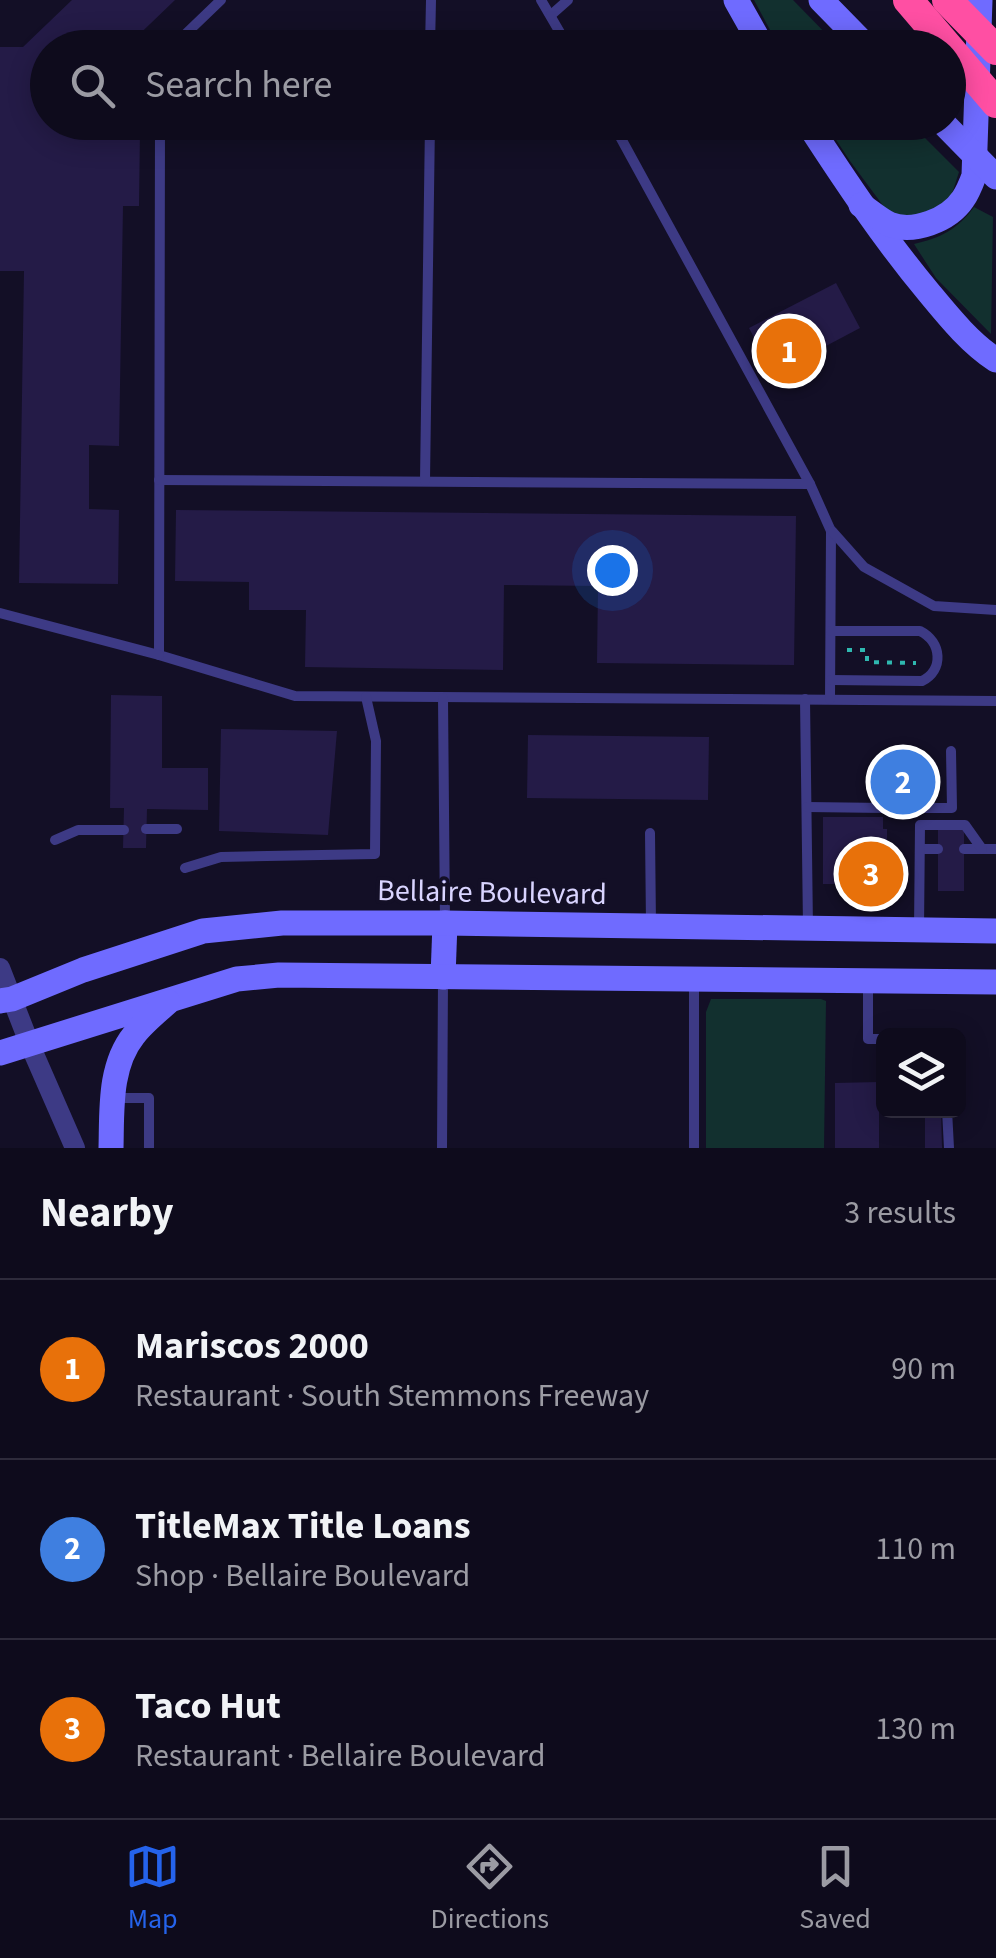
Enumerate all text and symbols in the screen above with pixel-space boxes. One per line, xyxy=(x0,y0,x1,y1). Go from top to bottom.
search box xyxy=(30,30,966,140)
icon: search xyxy=(65,58,120,113)
text: Search here xyxy=(145,58,332,112)
pin: 1 xyxy=(756,314,822,388)
your location xyxy=(587,545,638,596)
pin: 2 xyxy=(870,744,936,820)
pin: 3 xyxy=(838,836,904,912)
street label: Bellaire Boulevard xyxy=(377,869,607,916)
map controls xyxy=(876,1028,966,1118)
button: layers xyxy=(876,1028,966,1118)
text: Nearby xyxy=(40,1183,174,1243)
text: 3 results xyxy=(844,1190,956,1236)
text: Mariscos 2000 xyxy=(135,1319,369,1373)
text: 1 xyxy=(64,1346,81,1392)
text: 90 m xyxy=(891,1346,956,1392)
text: Restaurant · South Stemmons Freeway xyxy=(135,1373,649,1419)
text: TitleMax Title Loans xyxy=(135,1499,471,1553)
text: 2 xyxy=(64,1526,81,1572)
text: 110 m xyxy=(875,1526,956,1572)
text: Shop · Bellaire Boulevard xyxy=(135,1553,470,1599)
text: Taco Hut xyxy=(135,1679,281,1733)
text: 3 xyxy=(64,1706,81,1752)
text: 130 m xyxy=(875,1706,956,1752)
text: Restaurant · Bellaire Boulevard xyxy=(135,1733,546,1779)
tab: Map xyxy=(125,1839,180,1939)
tab: Directions xyxy=(431,1839,549,1939)
tab: Saved xyxy=(799,1839,871,1939)

